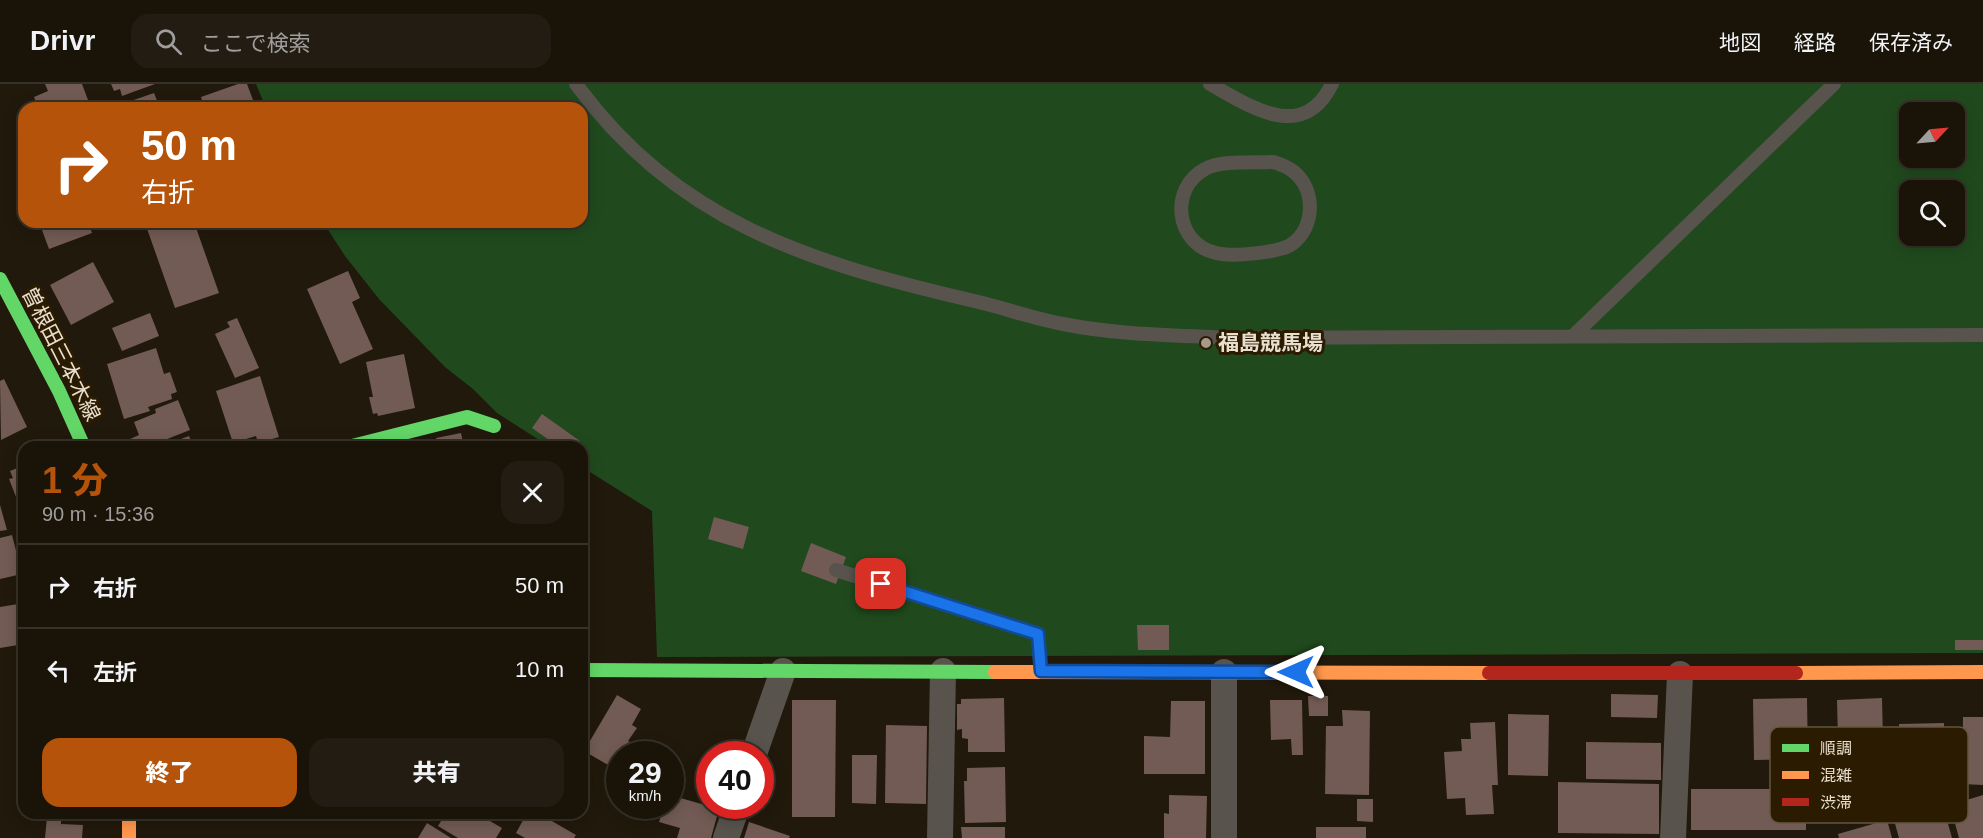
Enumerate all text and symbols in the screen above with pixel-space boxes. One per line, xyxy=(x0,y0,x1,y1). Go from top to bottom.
search box xyxy=(131,14,551,68)
text: Drivr xyxy=(30,25,95,56)
icon: search xyxy=(152,25,185,58)
text: ここで検索 xyxy=(200,31,310,56)
text: 地図 xyxy=(1719,31,1761,54)
text: 経路 xyxy=(1794,31,1836,54)
text: 保存済み xyxy=(1869,31,1953,54)
north arrow xyxy=(1899,102,1965,168)
map controls xyxy=(1899,102,1965,246)
text: 50 m xyxy=(141,122,237,169)
icon: right xyxy=(42,126,120,204)
text: 右折 xyxy=(141,178,195,208)
button: search xyxy=(1899,180,1965,246)
street label: 曽根田三本木線 xyxy=(18,283,105,424)
place label: 福島競馬場 xyxy=(1218,331,1323,354)
marker: 福島競馬場 xyxy=(1199,336,1213,350)
text: 1 分 xyxy=(42,460,108,501)
button: close xyxy=(501,461,564,524)
text: 90 m · 15:36 xyxy=(42,503,154,525)
pin xyxy=(855,558,906,609)
icon: arrive xyxy=(864,567,897,600)
icon: right xyxy=(42,570,75,603)
text: 50 m xyxy=(515,573,564,598)
text: 右折 xyxy=(93,576,137,601)
position arrow xyxy=(1264,640,1328,704)
icon: left xyxy=(42,654,75,687)
text: 10 m xyxy=(515,657,564,682)
text: 左折 xyxy=(93,660,137,685)
legend xyxy=(1770,727,1968,823)
button: 終了 xyxy=(42,738,297,807)
button: 共有 xyxy=(309,738,564,807)
text: 順調 xyxy=(1820,740,1852,757)
speed limit sign: 40 xyxy=(696,741,774,819)
text: 29 xyxy=(628,756,662,789)
text: 混雑 xyxy=(1820,767,1852,784)
text: km/h xyxy=(629,787,661,804)
text: 渋滞 xyxy=(1820,794,1852,811)

